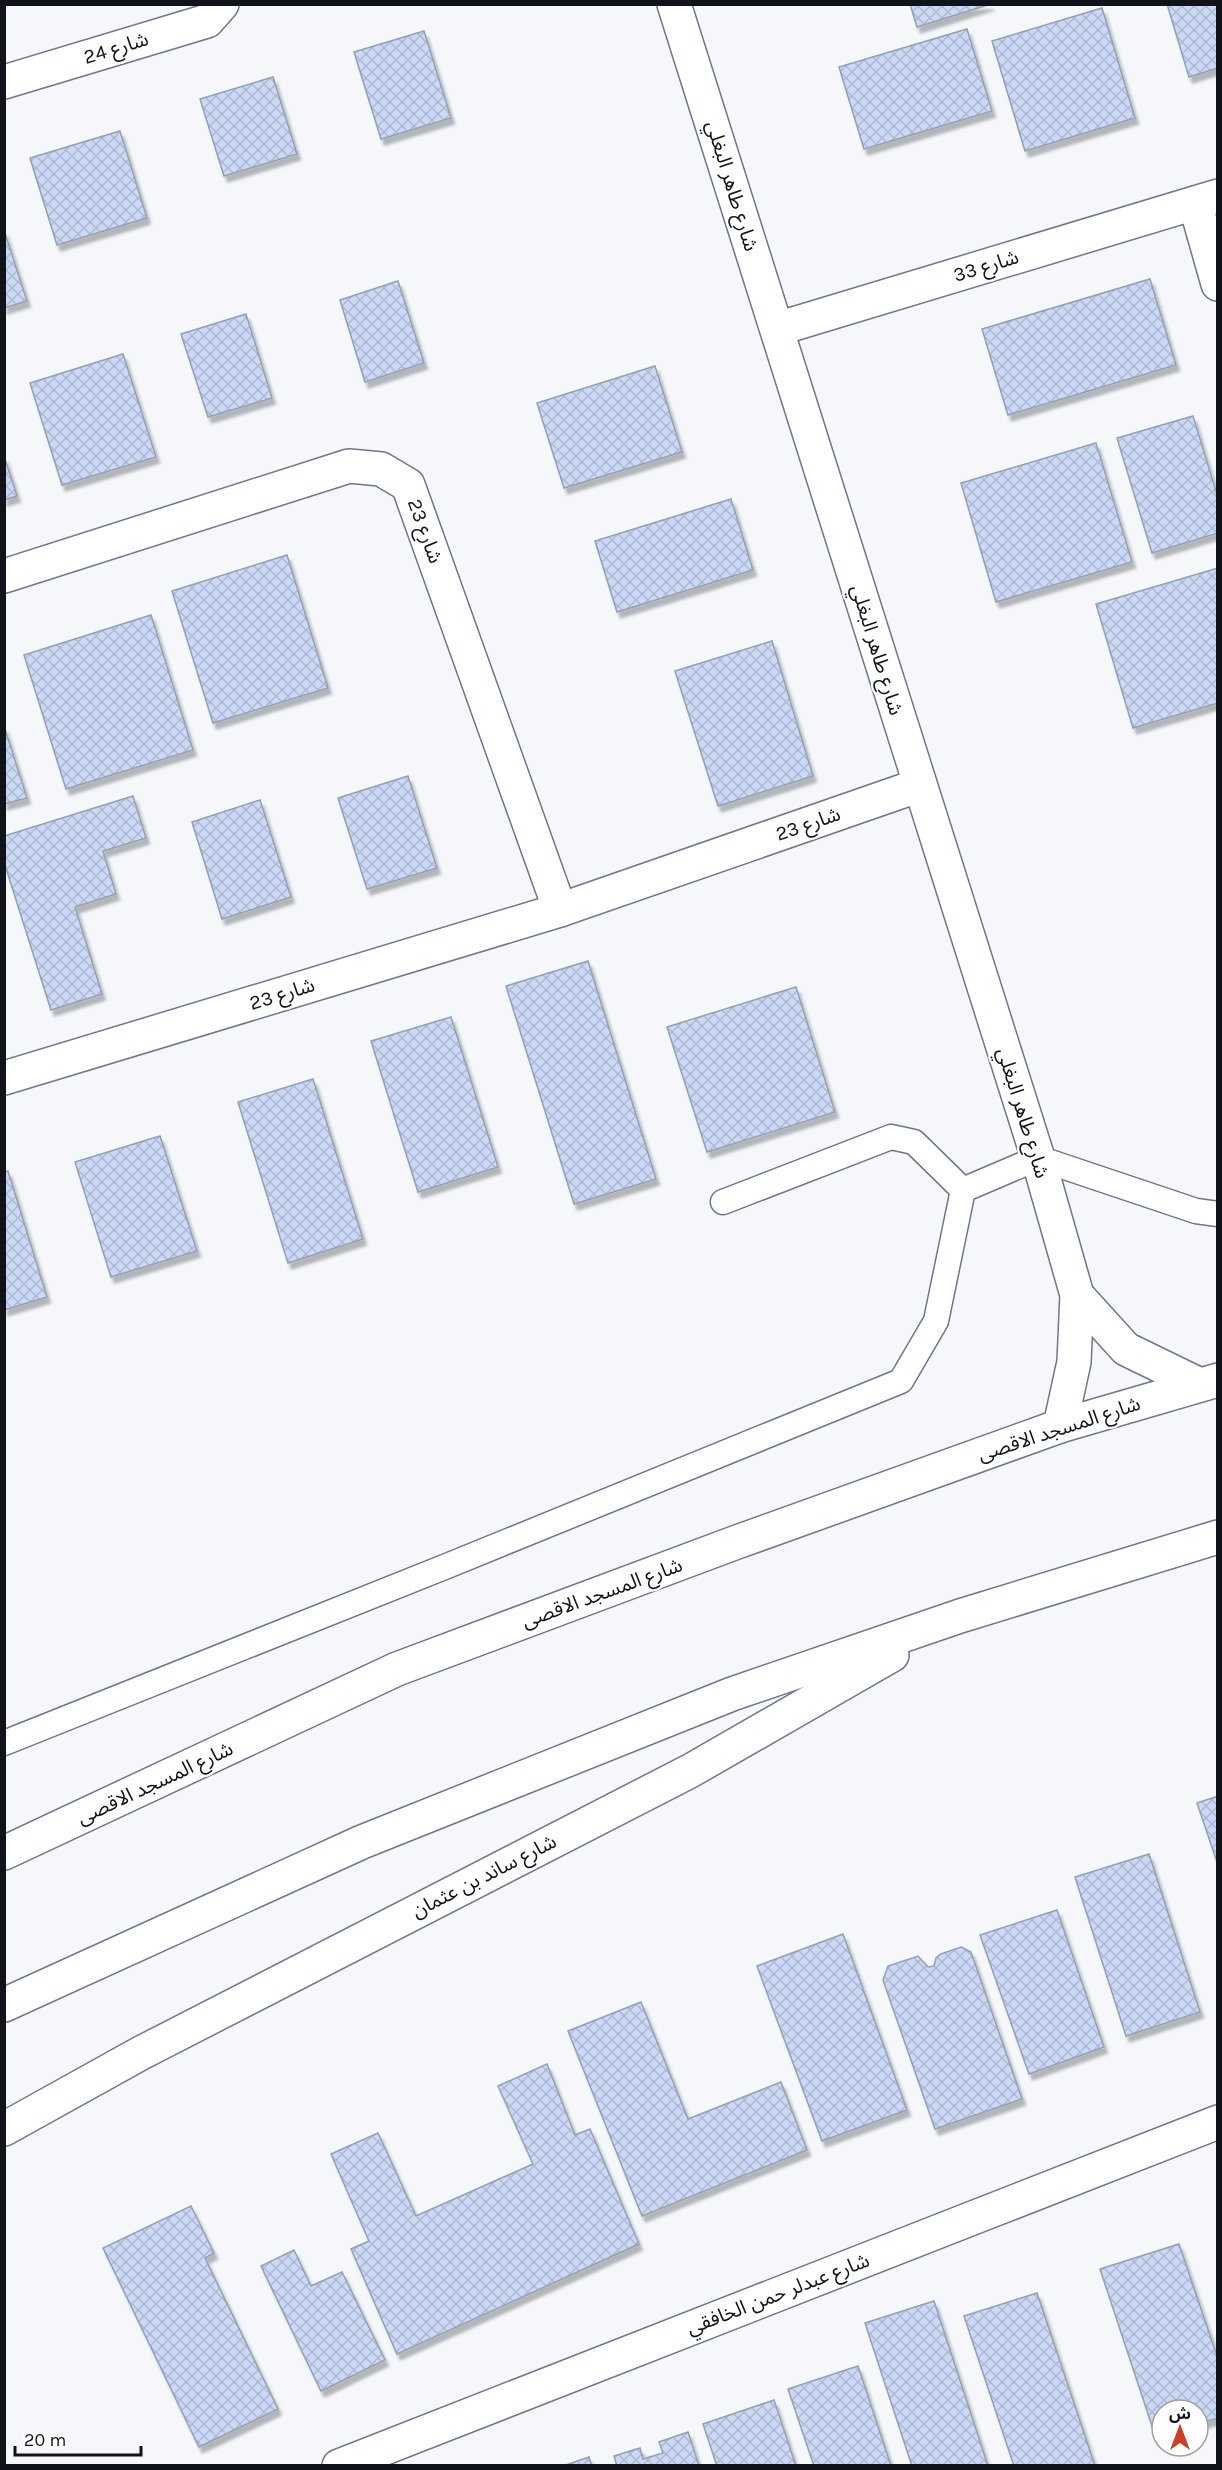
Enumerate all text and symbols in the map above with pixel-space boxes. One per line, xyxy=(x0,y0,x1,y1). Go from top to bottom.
street label: شارع 24 xyxy=(81,27,152,72)
street label: شارع طاهر البغلي xyxy=(698,118,763,255)
street label: شارع 33 xyxy=(950,245,1022,290)
street label: شارع 23 xyxy=(400,496,447,568)
street label: شارع طاهر البغلي xyxy=(843,582,908,719)
street label: شارع 23 xyxy=(773,802,844,849)
street label: شارع 23 xyxy=(247,973,318,1018)
street label: شارع طاهر البغلي xyxy=(989,1045,1054,1182)
street label: شارع المسجد الاقصى xyxy=(975,1392,1144,1469)
street label: شارع المسجد الاقصى xyxy=(518,1553,687,1636)
street label: شارع المسجد الاقصى xyxy=(73,1737,238,1832)
street label: شارع ساند بن عثمان xyxy=(408,1830,562,1925)
street label: شارع عبدلر حمن الخافقي xyxy=(683,2249,874,2343)
north arrow xyxy=(1150,2398,1210,2458)
text: ش xyxy=(1169,2404,1191,2423)
scale bar xyxy=(15,2419,141,2457)
text: 20 m xyxy=(24,2429,66,2451)

